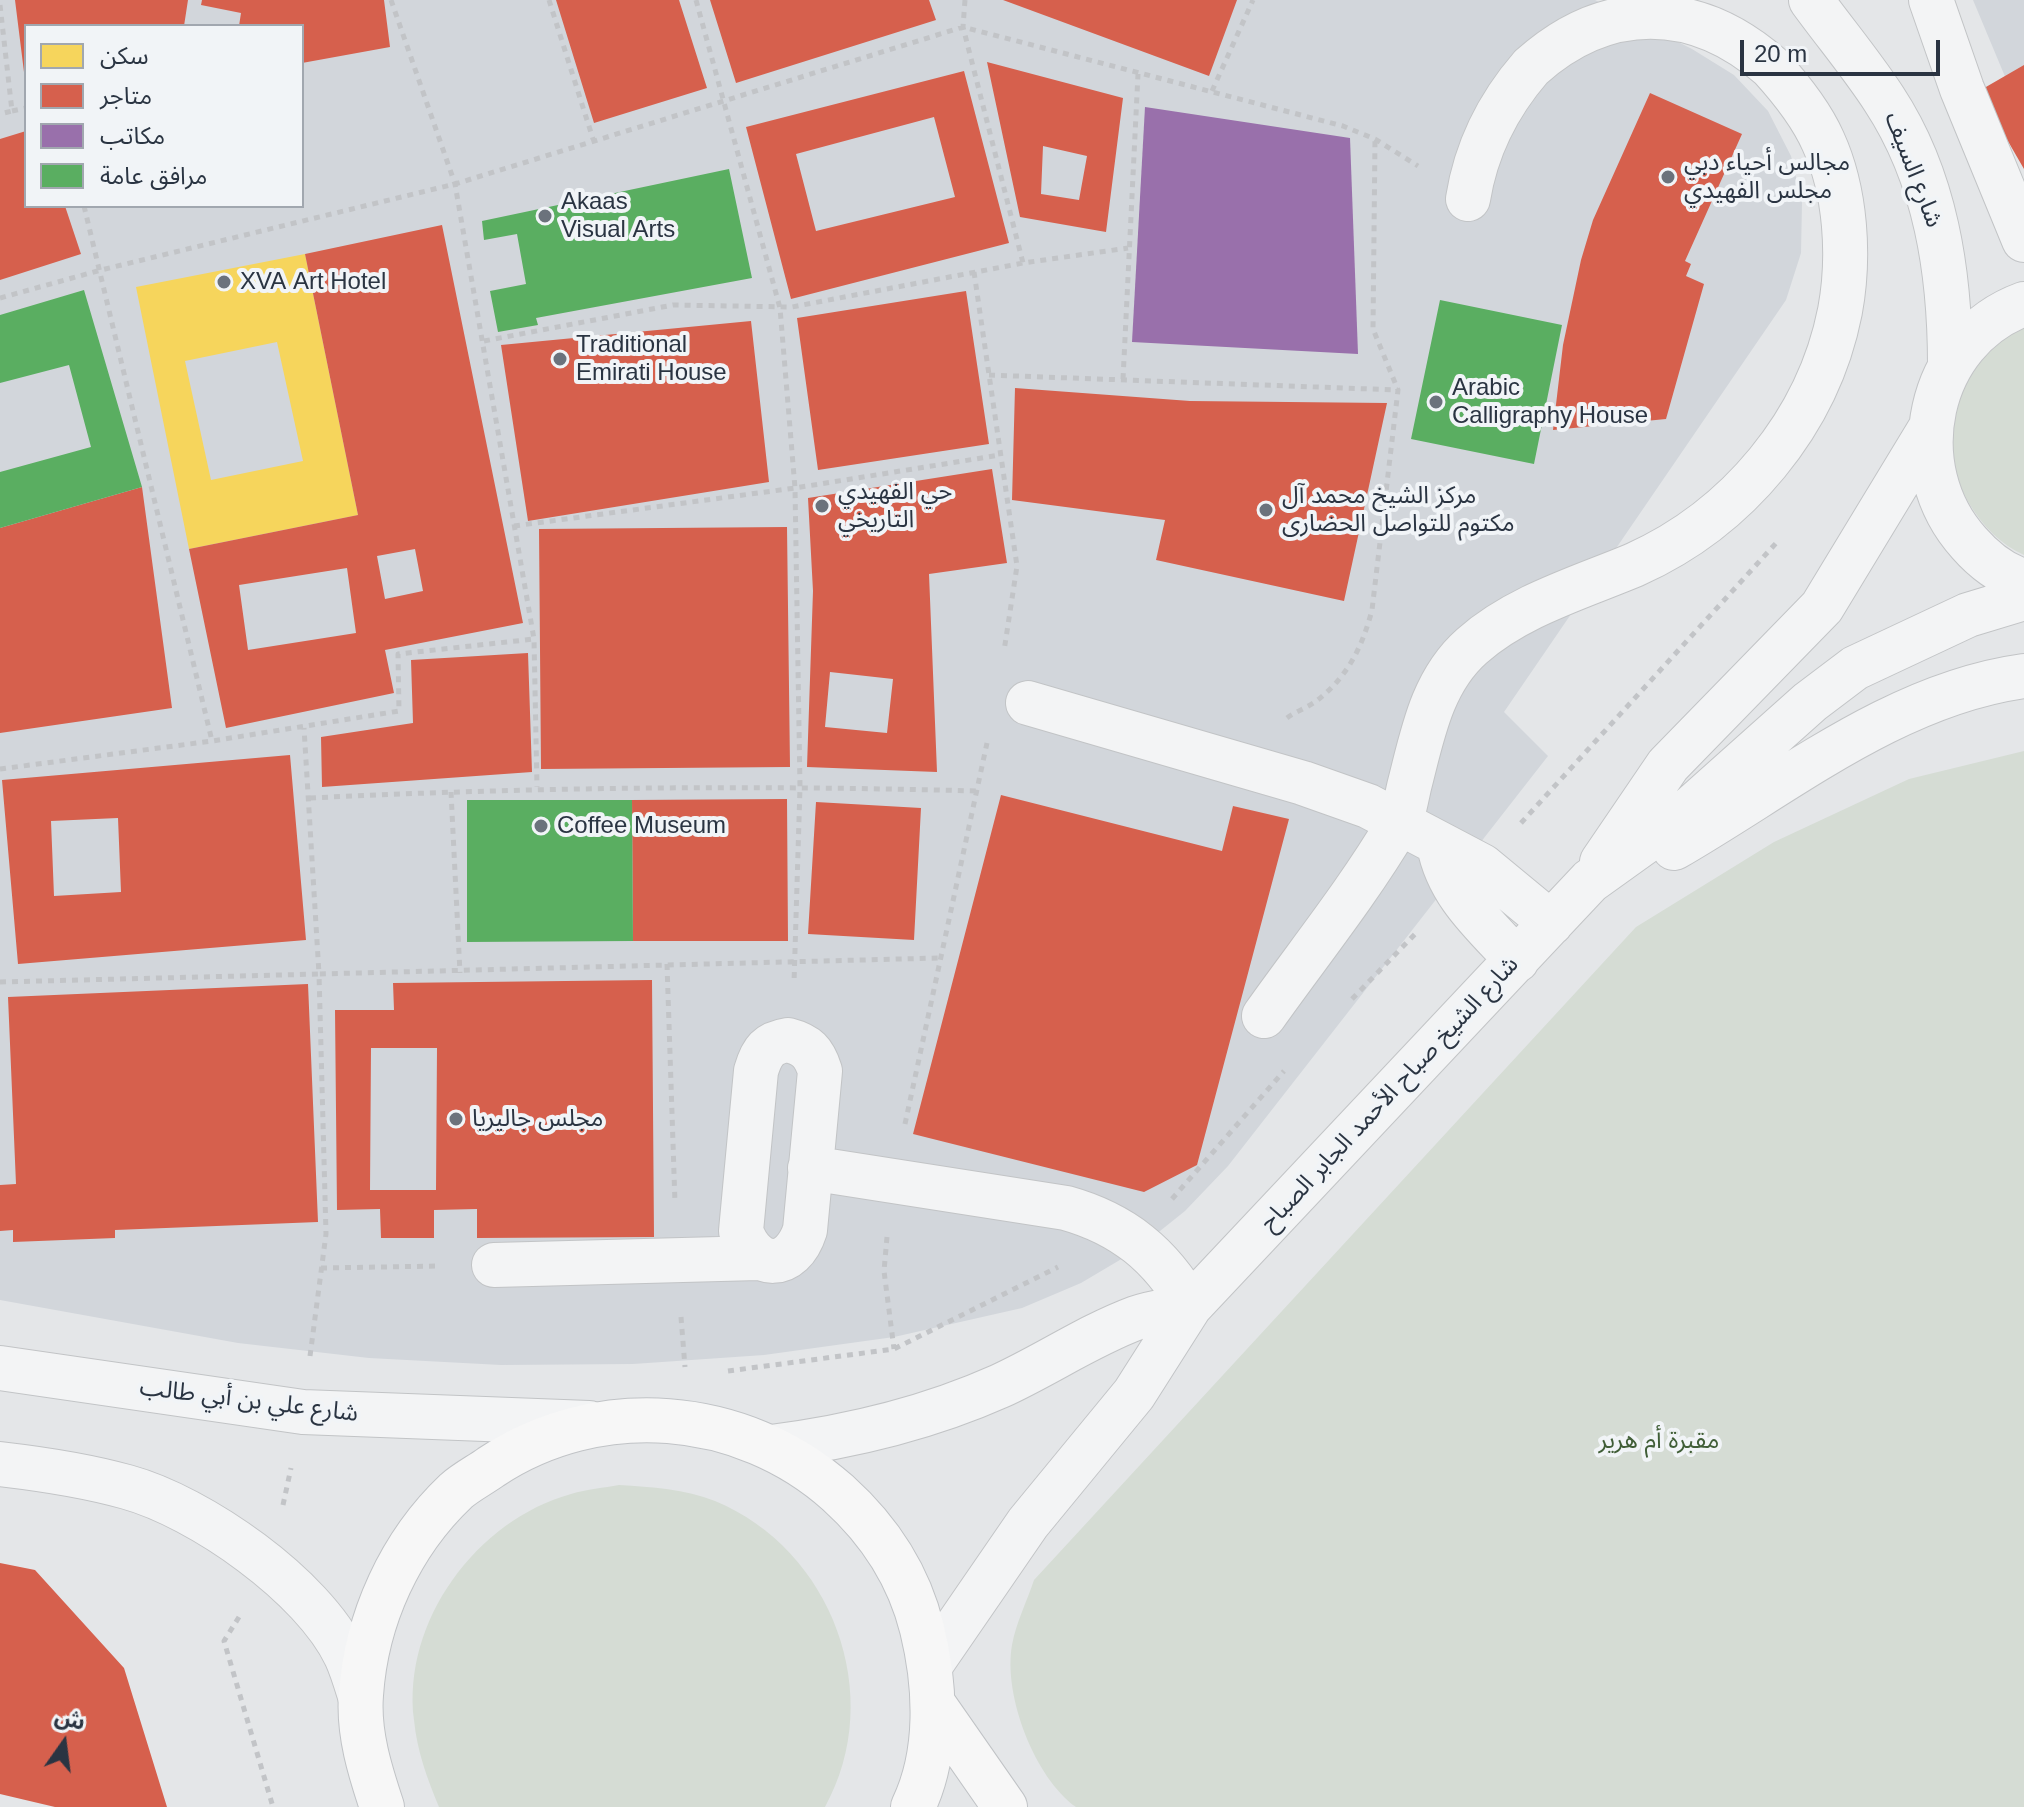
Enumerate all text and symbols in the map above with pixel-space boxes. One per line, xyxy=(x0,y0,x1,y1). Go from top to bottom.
legend xyxy=(24,24,304,208)
scale bar xyxy=(1744,24,1944,74)
text: 20 m xyxy=(1754,40,1807,67)
text: سكن xyxy=(100,42,149,69)
text: متاجر xyxy=(100,82,152,109)
street label: شارع السيف xyxy=(1878,108,1948,232)
text: مكاتب xyxy=(100,122,165,149)
place label: مجالس أحياء دبي مجلس الفهيدي xyxy=(1684,149,1850,205)
text: مرافق عامة xyxy=(100,162,207,189)
marker: مجالس أحياء دبي مجلس الفهيدي xyxy=(1659,168,1677,186)
place label: Akaas Visual Arts xyxy=(561,188,675,244)
marker: Akaas Visual Arts xyxy=(536,207,554,225)
place label: XVA Art Hotel xyxy=(240,268,386,296)
marker: XVA Art Hotel xyxy=(215,273,233,291)
place label: Traditional Emirati House xyxy=(576,331,727,387)
marker: Traditional Emirati House xyxy=(551,350,569,368)
place label: Arabic Calligraphy House xyxy=(1452,374,1648,430)
marker: Arabic Calligraphy House xyxy=(1427,393,1445,411)
place label: حي الفهيدي التاريخي xyxy=(838,478,952,534)
place label: مركز الشيخ محمد آل مكتوم للتواصل الحضارى xyxy=(1282,482,1515,538)
marker: حي الفهيدي التاريخي xyxy=(813,497,831,515)
marker: مركز الشيخ محمد آل مكتوم للتواصل الحضارى xyxy=(1257,501,1275,519)
place label: Coffee Museum xyxy=(557,812,726,840)
marker: Coffee Museum xyxy=(532,817,550,835)
street label: شارع الشيخ صباح الأحمد الجابر الصباح xyxy=(1255,951,1525,1237)
place label: مجلس جاليريا xyxy=(472,1105,603,1133)
marker: مجلس جاليريا xyxy=(447,1110,465,1128)
street label: شارع علي بن أبي طالب xyxy=(138,1373,360,1429)
park label: مقبرة أم هرير xyxy=(1599,1427,1719,1455)
north arrow xyxy=(24,1703,104,1783)
text: ش xyxy=(52,1703,88,1735)

